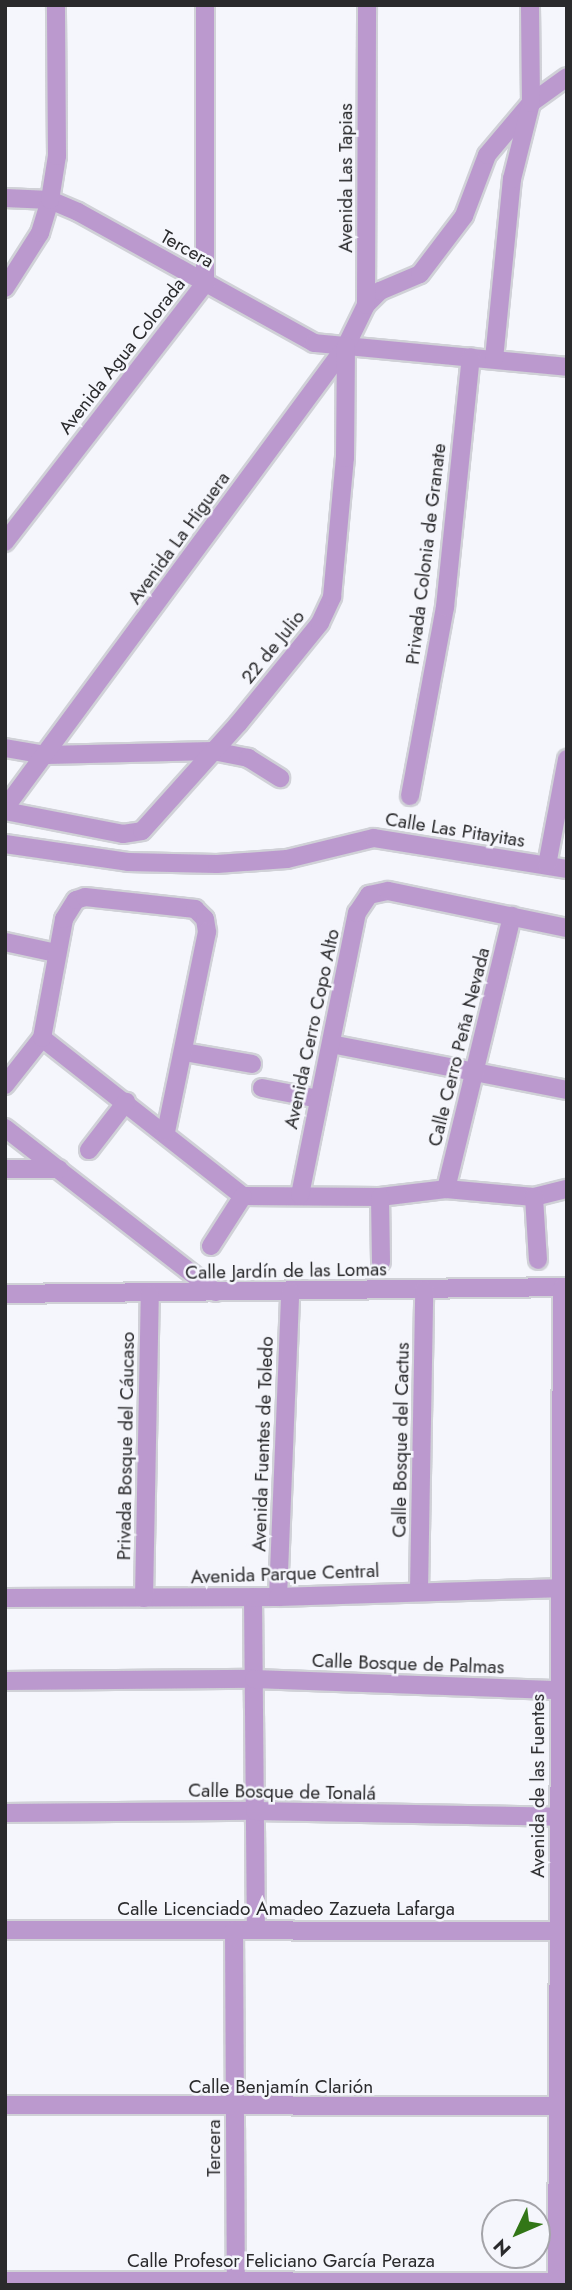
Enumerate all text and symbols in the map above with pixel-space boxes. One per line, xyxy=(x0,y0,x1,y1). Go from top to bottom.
street label: Avenida Las Tapias xyxy=(335,103,357,253)
street label: Tercera xyxy=(156,225,218,273)
street label: Avenida Agua Colorada xyxy=(54,273,190,439)
street label: Privada Colonia de Granate xyxy=(401,442,451,666)
street label: Avenida La Higuera xyxy=(123,467,235,609)
street label: 22 de Julio xyxy=(236,606,310,688)
street label: Calle Las Pitayitas xyxy=(384,808,526,852)
street label: Avenida Cerro Copo Alto xyxy=(280,927,344,1131)
street label: Calle Cerro Peña Nevada xyxy=(423,945,495,1149)
street label: Calle Jardín de las Lomas xyxy=(185,1258,387,1284)
street label: Privada Bosque del Cáucaso xyxy=(113,1331,139,1561)
street label: Avenida Fuentes de Toledo xyxy=(248,1336,278,1552)
street label: Calle Bosque del Cactus xyxy=(388,1342,414,1538)
street label: Avenida Parque Central xyxy=(190,1559,380,1589)
street label: Calle Bosque de Palmas xyxy=(311,1649,505,1679)
street label: Avenida de las Fuentes xyxy=(527,1694,549,1878)
street label: Calle Bosque de Tonalá xyxy=(188,1779,376,1805)
street label: Calle Licenciado Amadeo Zazueta Lafarga xyxy=(117,1898,455,1920)
street label: Calle Benjamín Clarión xyxy=(189,2076,373,2098)
street label: Tercera xyxy=(203,2119,225,2177)
north arrow xyxy=(481,2199,551,2269)
text: N xyxy=(487,2233,517,2262)
street label: Calle Profesor Feliciano García Peraza xyxy=(127,2250,435,2272)

